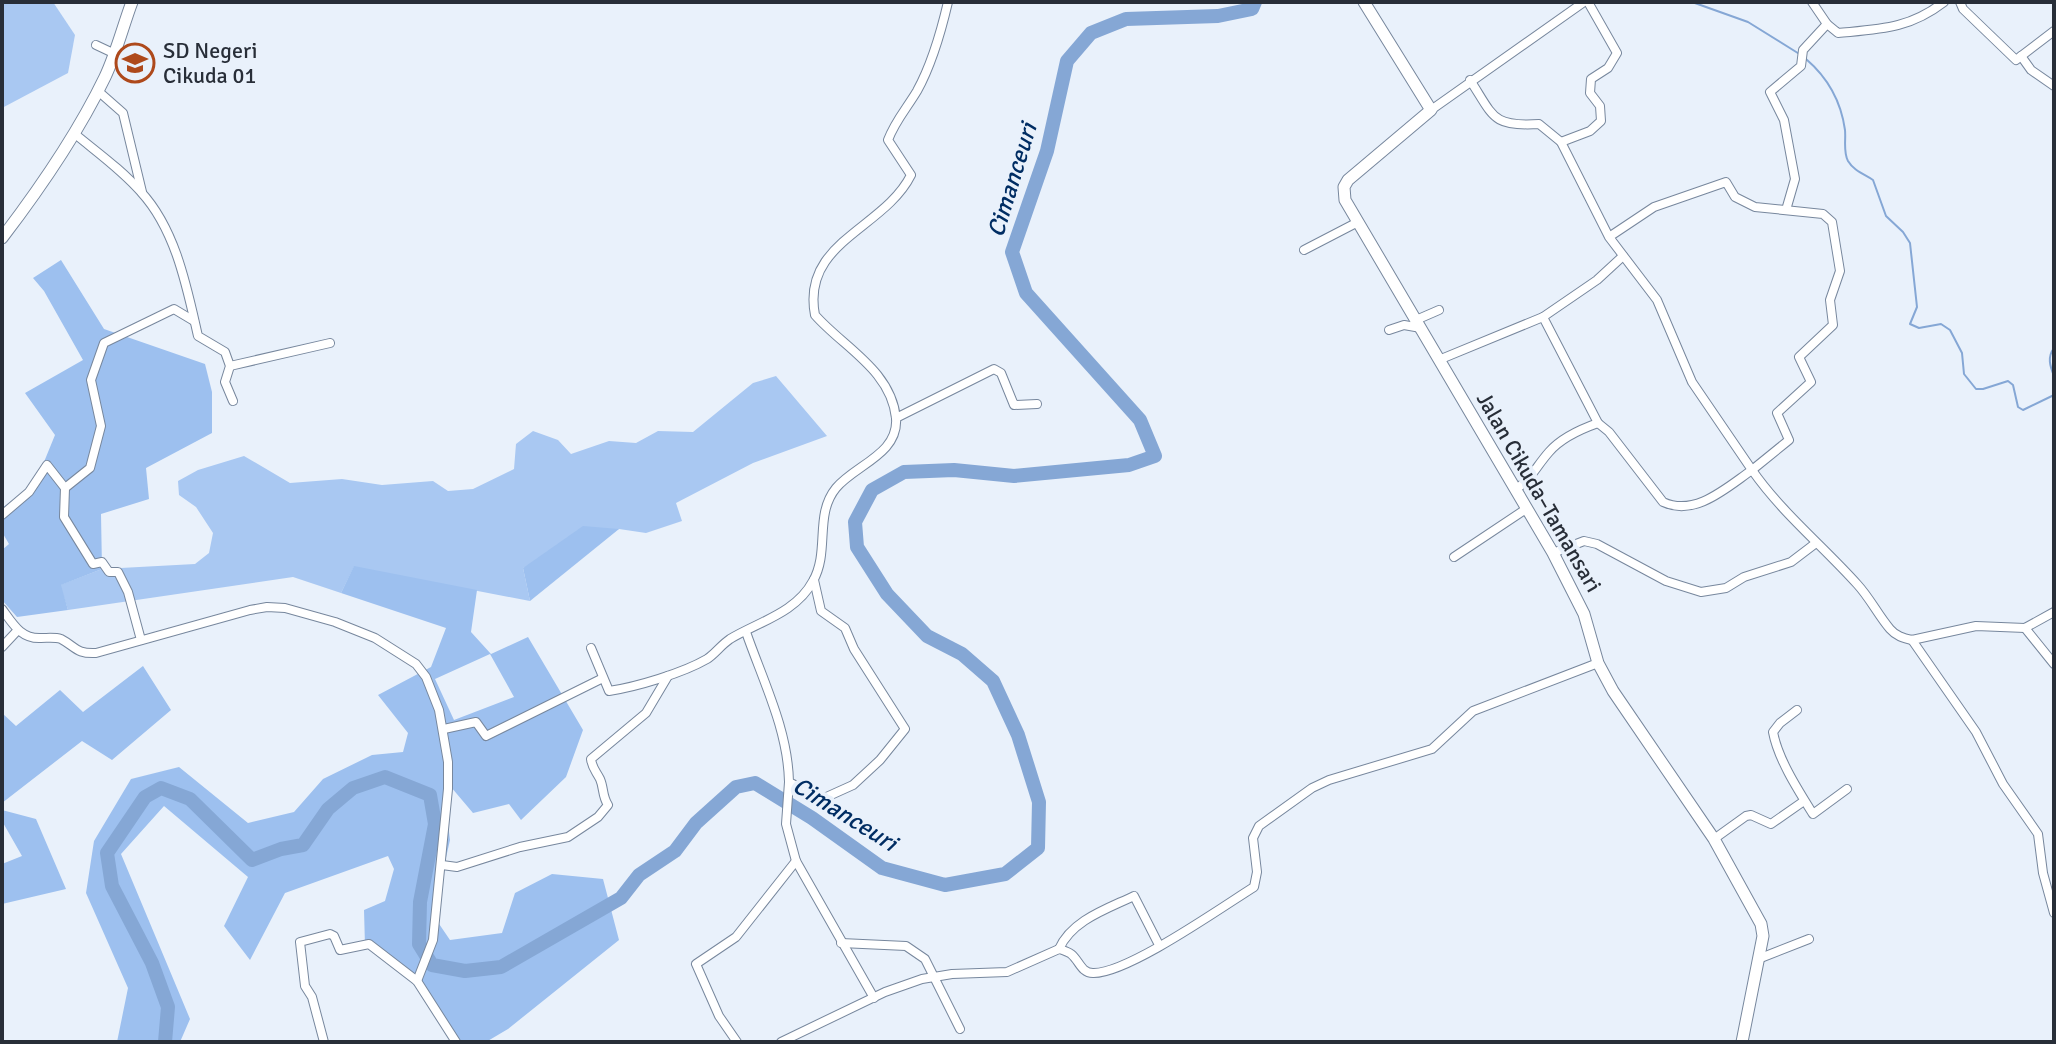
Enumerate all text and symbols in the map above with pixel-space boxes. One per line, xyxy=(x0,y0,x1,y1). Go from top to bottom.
place label: SD Negeri Cikuda 01 xyxy=(163,37,257,89)
school or university icon: SD Negeri Cikuda 01 xyxy=(114,42,156,84)
water label: Cimanceuri xyxy=(980,117,1044,241)
street label: Jalan Cikuda–Tamansari xyxy=(1471,387,1607,597)
water label: Cimanceuri xyxy=(787,770,905,859)

